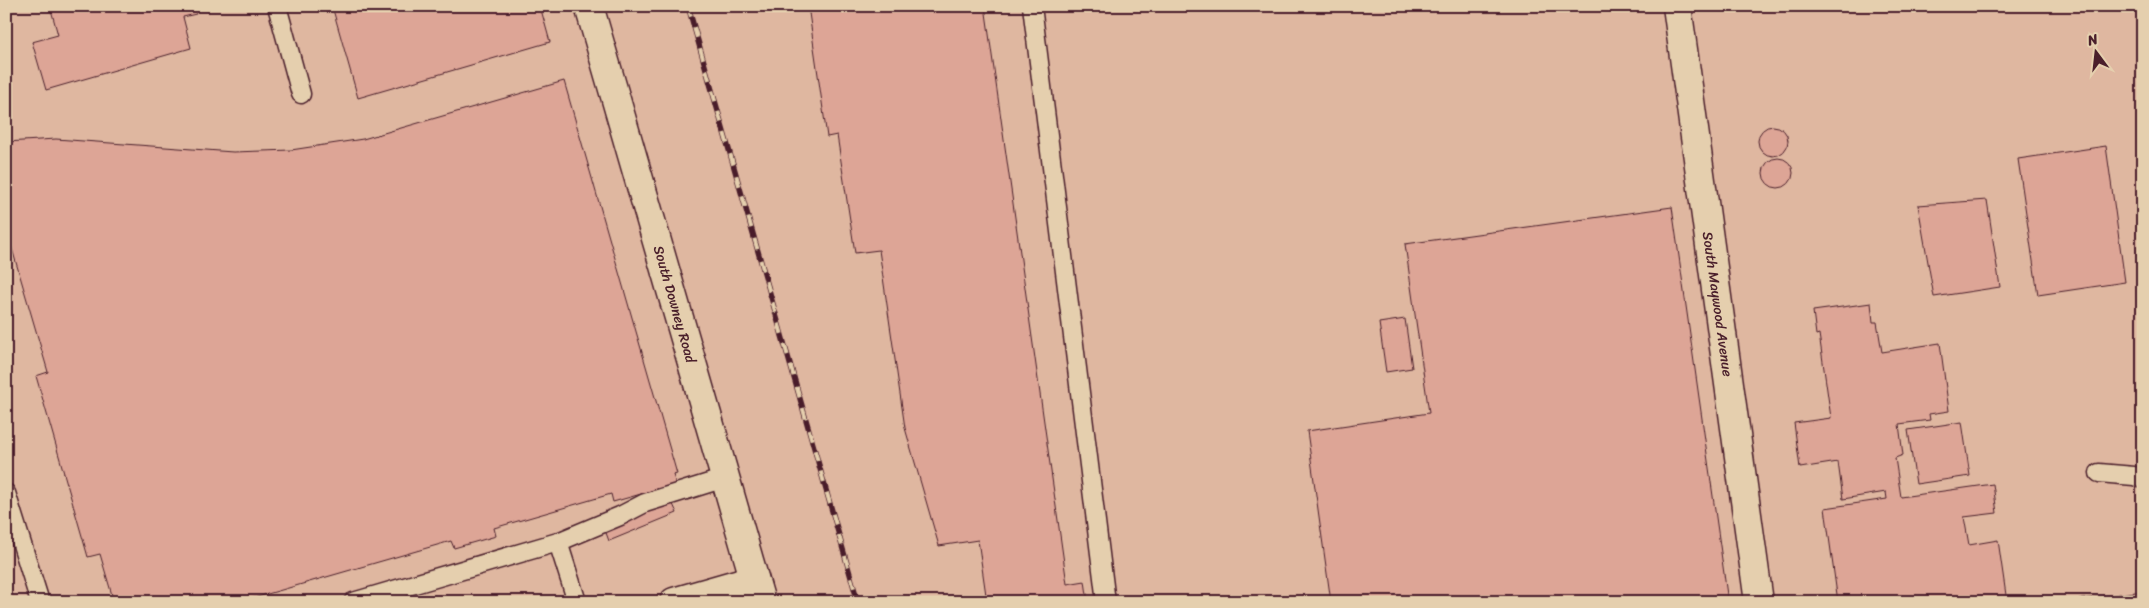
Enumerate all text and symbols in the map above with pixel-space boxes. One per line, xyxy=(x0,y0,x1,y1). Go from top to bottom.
text: N xyxy=(2084,27,2101,54)
north arrow xyxy=(2072,28,2122,78)
street label: South Maywood Avenue xyxy=(1695,230,1740,378)
street label: South Downey Road xyxy=(646,242,704,367)

